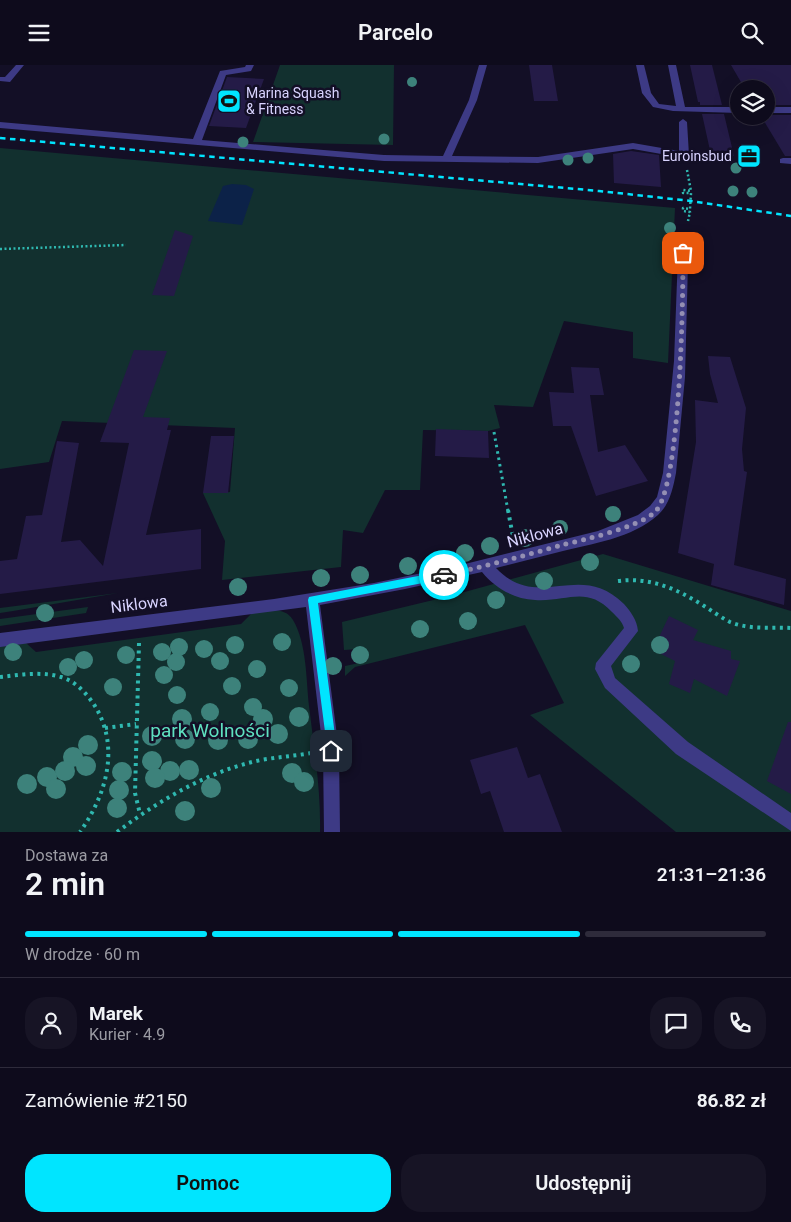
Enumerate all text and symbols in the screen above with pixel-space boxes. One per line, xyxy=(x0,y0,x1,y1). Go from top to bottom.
icon: menu xyxy=(25,19,53,47)
icon: search xyxy=(738,19,766,47)
text: Parcelo xyxy=(358,20,433,45)
map controls xyxy=(730,80,775,125)
button: layers xyxy=(730,80,775,125)
place label: Marina Squash & Fitness xyxy=(246,85,339,117)
sports icon: Marina Squash & Fitness xyxy=(216,88,242,114)
office icon: Euroinsbud xyxy=(736,143,762,169)
place label: Euroinsbud xyxy=(662,148,732,164)
pin xyxy=(662,232,704,274)
icon: bag xyxy=(669,239,697,267)
street label: Niklowa xyxy=(505,518,565,552)
courier xyxy=(419,550,469,600)
icon: car xyxy=(430,561,458,589)
street label: Niklowa xyxy=(109,591,169,617)
park label: park Wolności xyxy=(150,719,270,742)
pin xyxy=(310,730,352,772)
icon: home xyxy=(317,737,345,765)
text: Dostawa za xyxy=(25,846,108,865)
text: 21:31–21:36 xyxy=(657,863,766,886)
text: 2 min xyxy=(25,865,105,903)
text: W drodze · 60 m xyxy=(25,945,140,964)
button: person xyxy=(25,997,77,1049)
button: chat xyxy=(650,997,702,1049)
button: phone xyxy=(714,997,766,1049)
text: Marek xyxy=(89,1002,143,1025)
text: Kurier · 4.9 xyxy=(89,1025,165,1044)
text: Zamówienie #2150 xyxy=(25,1089,188,1112)
text: 86.82 zł xyxy=(697,1089,766,1112)
button: Pomoc xyxy=(25,1154,391,1212)
button: Udostępnij xyxy=(401,1154,766,1212)

